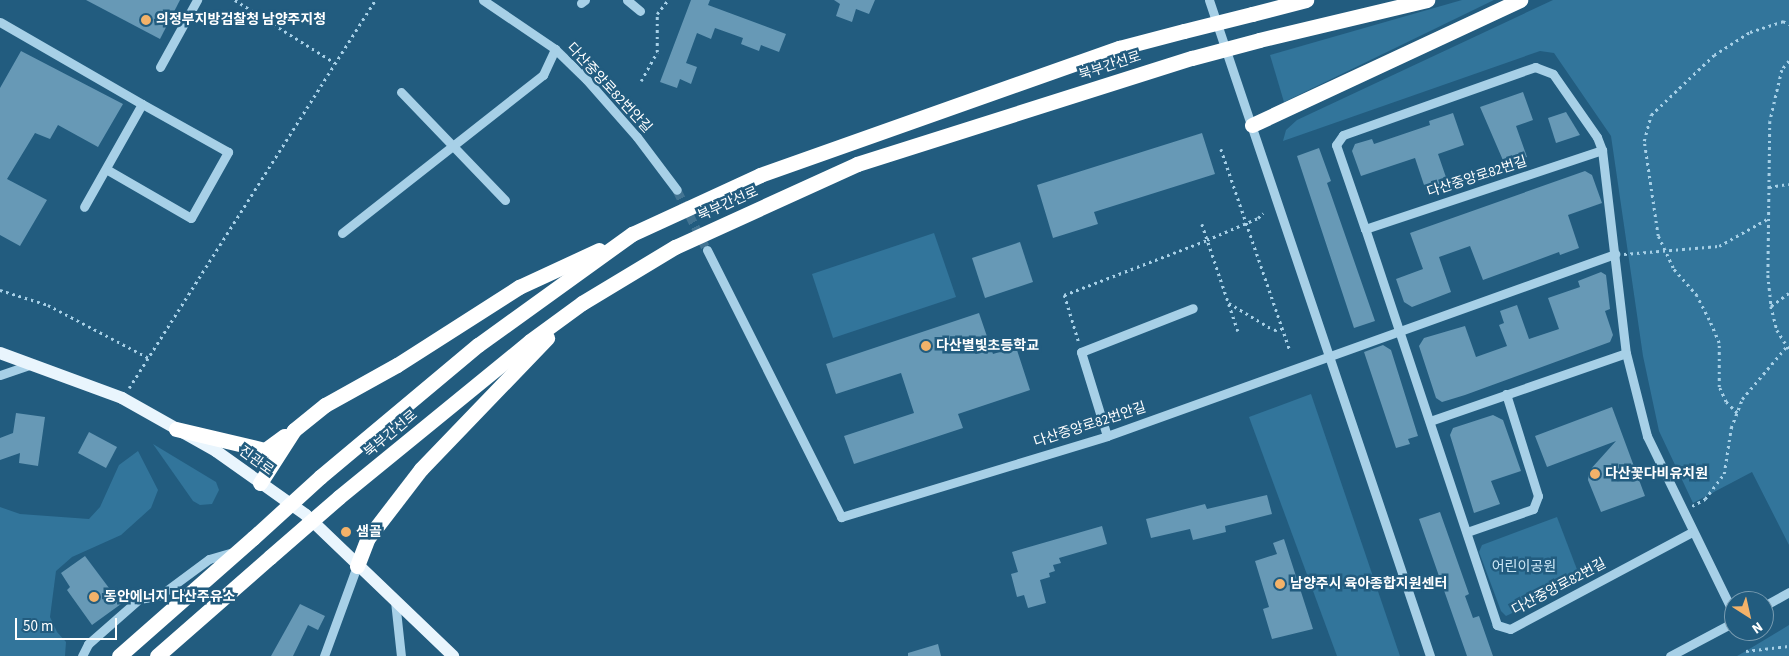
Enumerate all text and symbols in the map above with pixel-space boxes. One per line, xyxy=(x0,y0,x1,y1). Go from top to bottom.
place label: 의정부지방검찰청 남양주지청 xyxy=(156,12,326,28)
marker: 의정부지방검찰청 남양주지청 xyxy=(140,14,152,26)
street label: 다산중앙로82번안길 xyxy=(563,40,655,136)
street label: 북부간선로 xyxy=(1077,48,1143,84)
street label: 다산중앙로82번길 xyxy=(1425,153,1529,201)
street label: 북부간선로 xyxy=(695,183,761,225)
place label: 다산별빛초등학교 xyxy=(936,338,1039,354)
marker: 다산별빛초등학교 xyxy=(920,340,932,352)
street label: 다산중앙로82번안길 xyxy=(1032,399,1148,451)
street label: 북부간선로 xyxy=(361,407,421,461)
street label: 진관로 xyxy=(235,443,277,479)
place label: 다산꽃다비유치원 xyxy=(1605,466,1708,482)
marker: 다산꽃다비유치원 xyxy=(1589,468,1601,480)
place label: 샘골 xyxy=(356,524,382,540)
marker: 샘골 xyxy=(340,526,352,538)
street label: 다산중앙로82번길 xyxy=(1509,555,1609,619)
park label: 어린이공원 xyxy=(1492,559,1556,575)
place label: 남양주시 육아종합지원센터 xyxy=(1290,576,1447,592)
marker: 남양주시 육아종합지원센터 xyxy=(1274,578,1286,590)
place label: 동안에너지 다산주유소 xyxy=(104,589,236,605)
marker: 동안에너지 다산주유소 xyxy=(88,591,100,603)
north arrow xyxy=(1724,591,1774,641)
scale bar xyxy=(18,608,120,640)
text: 50 m xyxy=(23,616,53,637)
text: N xyxy=(1747,617,1767,638)

